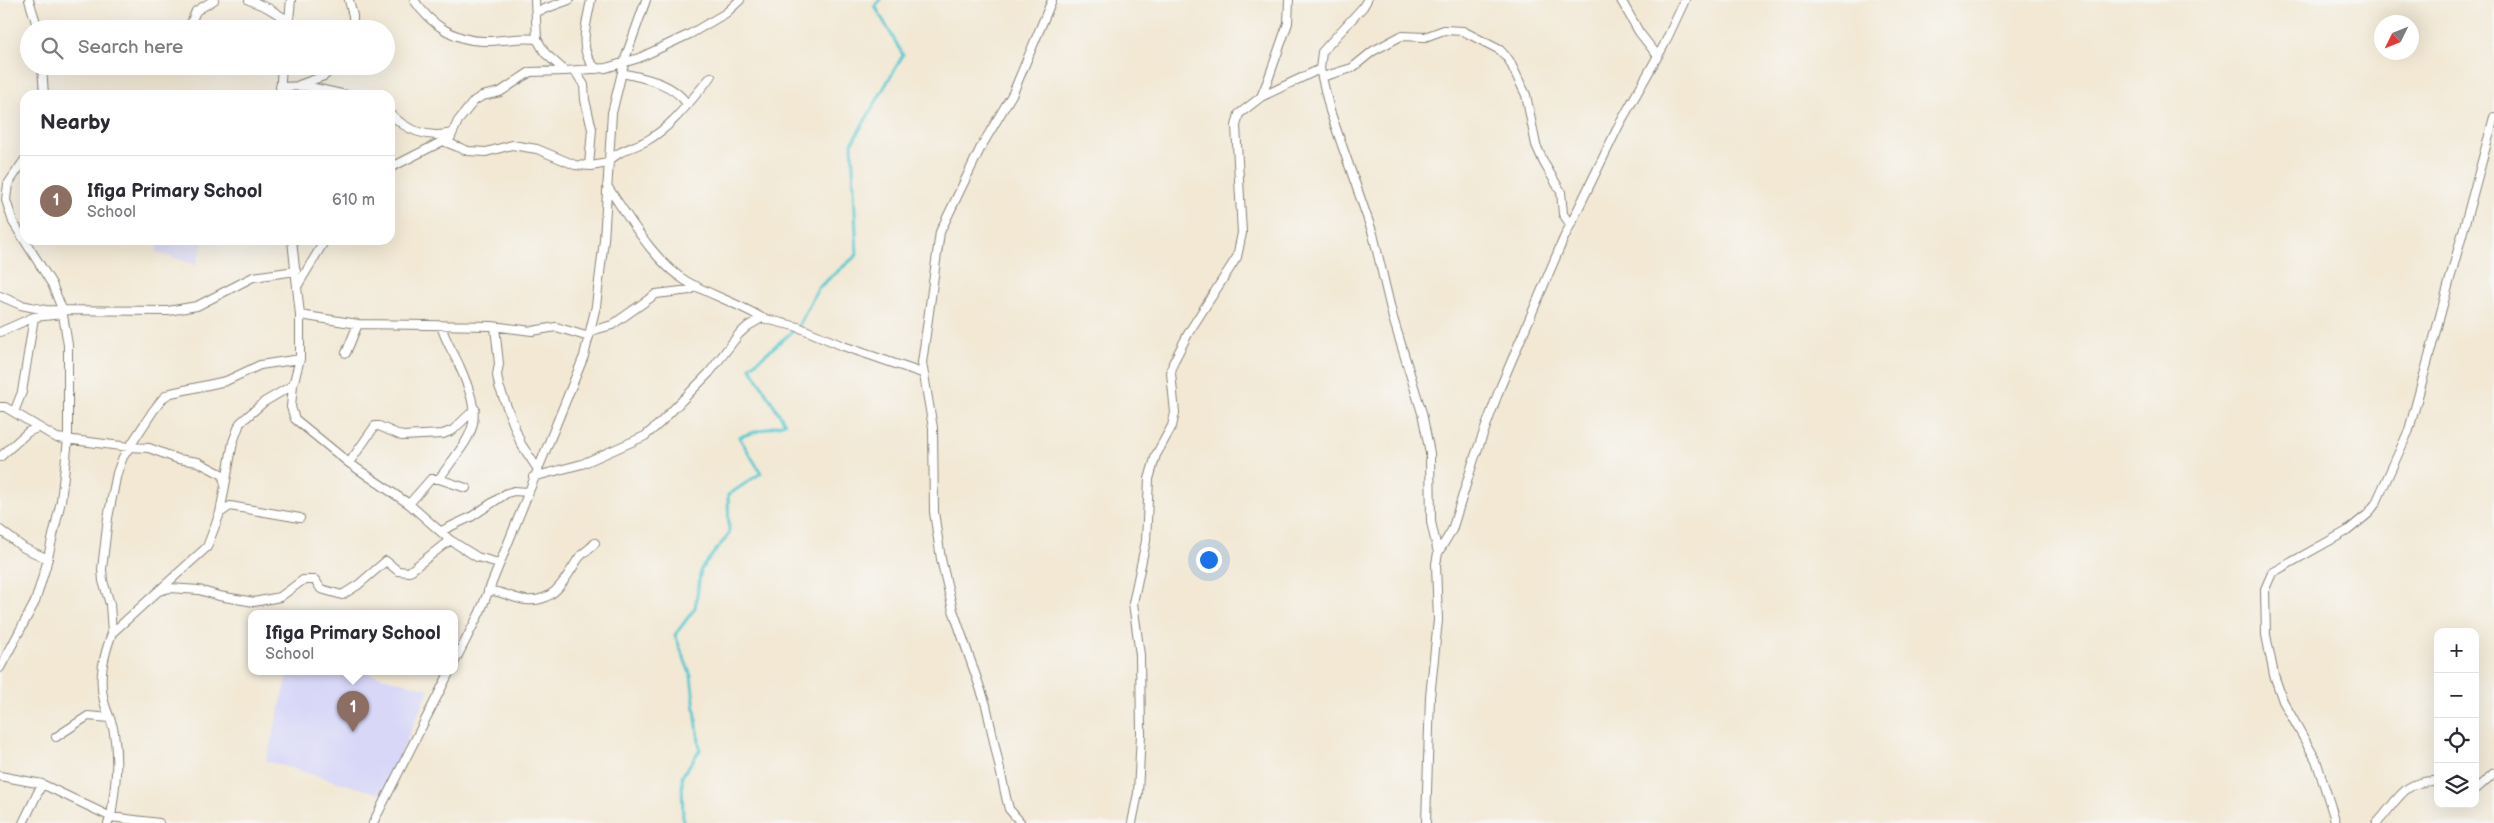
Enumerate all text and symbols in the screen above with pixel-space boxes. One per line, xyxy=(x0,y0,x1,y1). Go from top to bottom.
north arrow xyxy=(2374,15,2419,60)
search box xyxy=(20,20,395,75)
icon: search xyxy=(38,34,66,62)
text: Search here xyxy=(78,36,183,59)
text: Nearby xyxy=(40,110,110,135)
text: Ifiga Primary School xyxy=(87,180,262,203)
text: 1 xyxy=(53,191,59,210)
text: 610 m xyxy=(332,191,375,210)
text: School xyxy=(87,203,136,222)
your location xyxy=(1196,547,1222,573)
popup xyxy=(248,610,458,675)
text: Ifiga Primary School xyxy=(265,622,441,645)
map controls xyxy=(2434,628,2479,808)
button: + xyxy=(2434,628,2479,673)
text: School xyxy=(265,645,314,664)
button: − xyxy=(2434,673,2479,718)
pin: 1 xyxy=(337,691,369,732)
button: locate xyxy=(2434,718,2479,763)
button: layers xyxy=(2434,763,2479,808)

